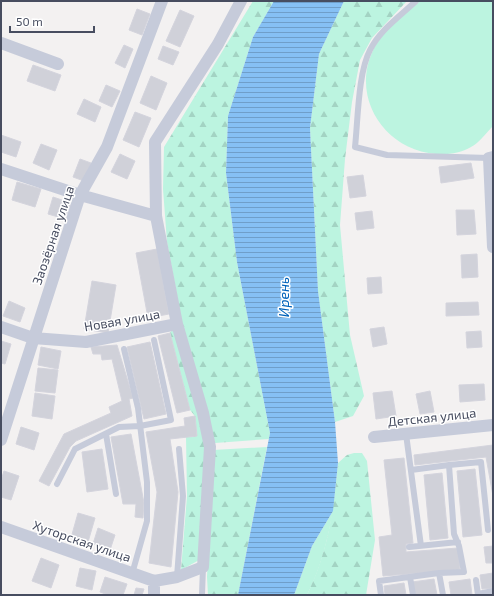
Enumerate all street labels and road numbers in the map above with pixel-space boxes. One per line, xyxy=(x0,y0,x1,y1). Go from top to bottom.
street label: Заозёрная улица xyxy=(29,183,77,287)
street label: Новая улица xyxy=(83,305,161,335)
street label: Детская улица xyxy=(387,404,477,430)
street label: Хуторская улица xyxy=(31,517,133,565)

